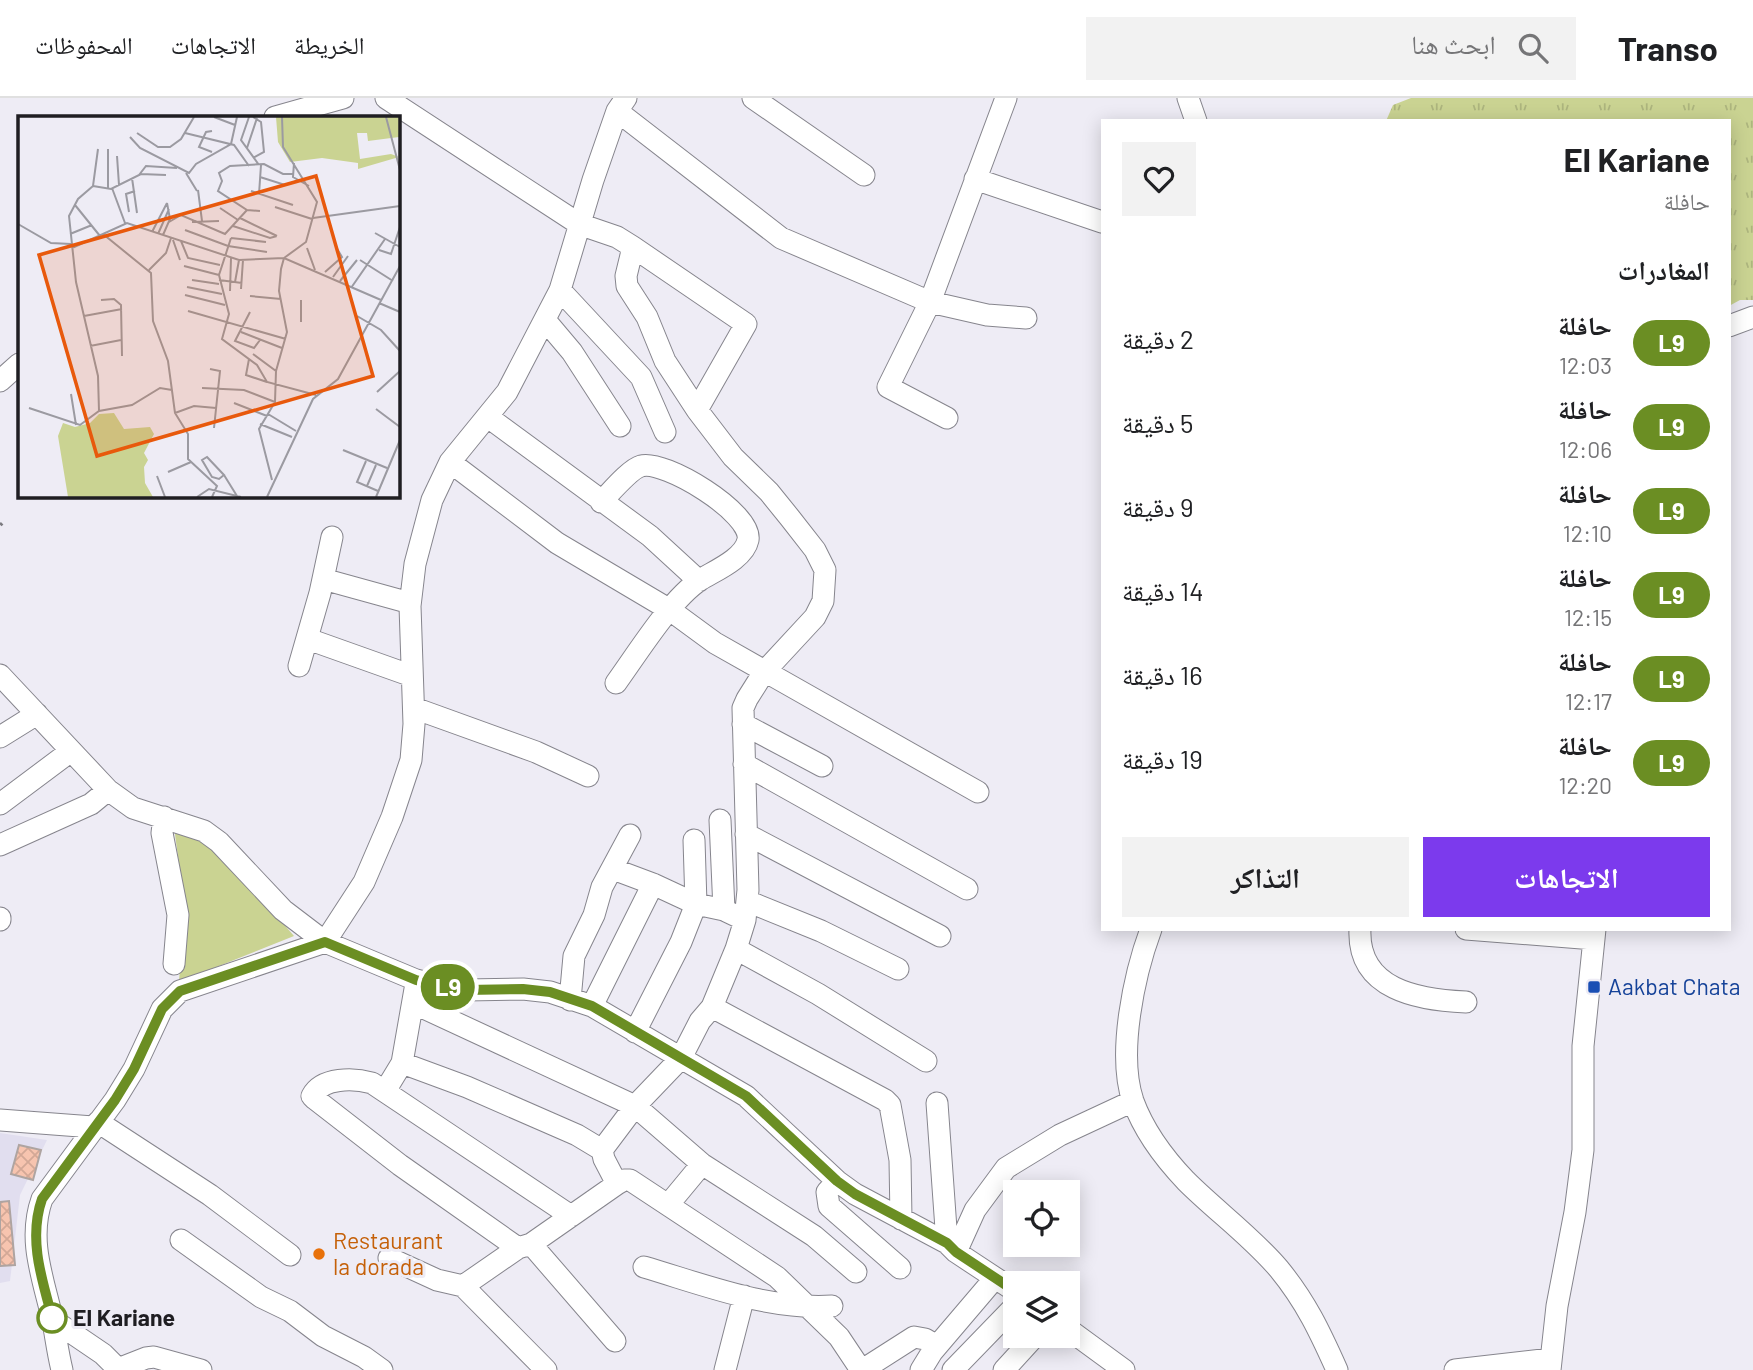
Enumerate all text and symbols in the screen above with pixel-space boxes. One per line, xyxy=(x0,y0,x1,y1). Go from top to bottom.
search box xyxy=(1086,17,1576,80)
text: ابحث هنا xyxy=(1411,28,1496,59)
text: Transo xyxy=(1618,28,1718,68)
icon: search xyxy=(1514,29,1552,67)
text: المحفوظات xyxy=(35,30,133,59)
text: الاتجاهات xyxy=(171,30,256,59)
text: الخريطة xyxy=(294,30,365,59)
inset map xyxy=(18,116,399,497)
text: El Kariane xyxy=(1564,139,1710,179)
button: heart xyxy=(1122,142,1196,216)
text: حافلة xyxy=(1664,187,1710,215)
text: المغادرات xyxy=(1618,254,1710,285)
text: حافلة xyxy=(1558,309,1612,340)
text: 2 دقيقة xyxy=(1122,323,1194,354)
text: L9 xyxy=(1658,328,1685,357)
text: 12:03 xyxy=(1559,351,1612,379)
text: حافلة xyxy=(1558,393,1612,424)
text: 5 دقيقة xyxy=(1122,407,1193,438)
text: L9 xyxy=(1658,412,1685,441)
text: 12:06 xyxy=(1559,435,1612,463)
text: حافلة xyxy=(1558,477,1612,508)
text: 9 دقيقة xyxy=(1122,491,1194,522)
text: L9 xyxy=(1658,496,1685,525)
text: 12:10 xyxy=(1563,519,1612,547)
text: حافلة xyxy=(1558,561,1612,592)
text: 14 دقيقة xyxy=(1122,575,1204,606)
text: L9 xyxy=(1658,580,1685,609)
text: 12:15 xyxy=(1564,603,1612,631)
text: حافلة xyxy=(1558,645,1612,676)
text: 16 دقيقة xyxy=(1122,659,1203,690)
text: L9 xyxy=(1658,664,1685,693)
text: 12:17 xyxy=(1565,687,1612,715)
text: حافلة xyxy=(1558,729,1612,760)
text: 19 دقيقة xyxy=(1122,743,1203,774)
text: L9 xyxy=(1658,748,1685,777)
text: 12:20 xyxy=(1559,771,1612,799)
button: التذاكر xyxy=(1122,837,1409,917)
button: الاتجاهات xyxy=(1423,837,1710,917)
line badge: L9 xyxy=(416,964,480,1010)
text: L9 xyxy=(435,972,461,1001)
place label: Aakbat Chata xyxy=(1608,972,1741,1000)
marker: Aakbat Chata xyxy=(1586,979,1602,995)
map controls xyxy=(1003,1180,1080,1348)
button: locate xyxy=(1003,1180,1080,1257)
place label: Restaurant la dorada xyxy=(333,1226,443,1280)
marker: Restaurant la dorada xyxy=(311,1246,327,1262)
button: layers xyxy=(1003,1271,1080,1348)
marker: El Kariane xyxy=(37,1303,67,1333)
place label: El Kariane xyxy=(73,1303,175,1331)

